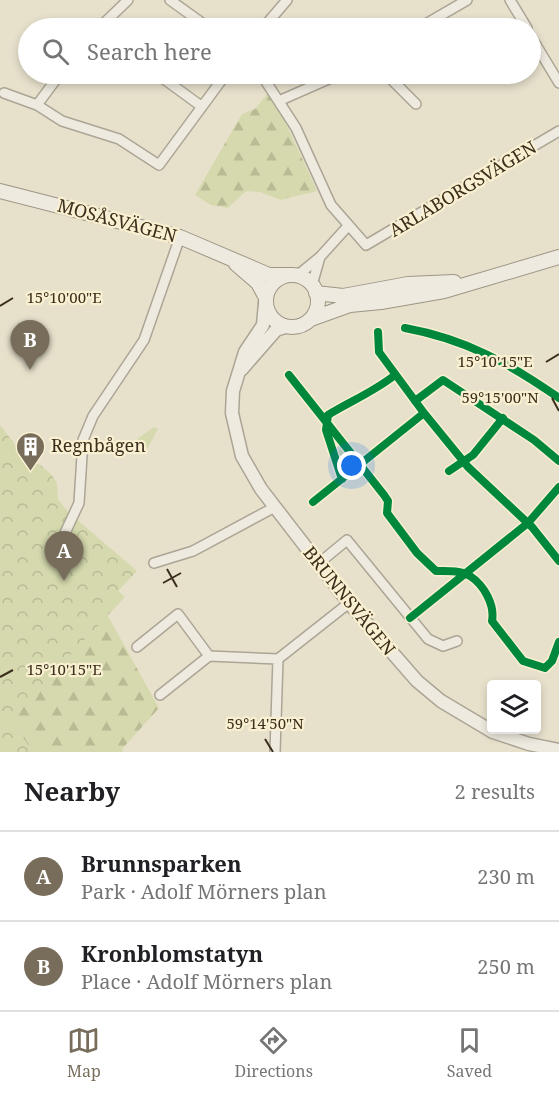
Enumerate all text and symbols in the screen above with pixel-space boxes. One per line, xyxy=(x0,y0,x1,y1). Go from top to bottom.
search box xyxy=(18,18,541,84)
icon: search xyxy=(39,35,72,68)
text: Search here xyxy=(87,36,212,66)
street label: ARLABORGSVÄGEN xyxy=(384,134,541,242)
street label: MOSÅSVÄGEN xyxy=(55,193,180,248)
text: 15°10'00"E xyxy=(26,287,102,307)
pin: B xyxy=(10,320,50,370)
text: 15°10'15"E xyxy=(457,351,533,371)
text: 59°15'00"N xyxy=(461,387,539,407)
building icon: Regnbågen xyxy=(14,430,46,472)
place label: Regnbågen xyxy=(51,433,146,457)
your location xyxy=(337,451,366,480)
pin: A xyxy=(44,532,84,581)
street label: BRUNNSVÄGEN xyxy=(298,541,401,660)
text: 15°10'15"E xyxy=(26,659,102,679)
map controls xyxy=(487,680,541,734)
button: layers xyxy=(487,680,541,734)
text: 59°14'50"N xyxy=(226,713,304,733)
text: Nearby xyxy=(24,773,120,809)
text: 2 results xyxy=(455,778,535,805)
text: Brunnsparken xyxy=(81,848,242,878)
text: A xyxy=(36,863,51,890)
text: 230 m xyxy=(477,863,535,890)
text: Park · Adolf Mörners plan xyxy=(81,878,327,905)
text: Kronblomstatyn xyxy=(81,938,263,968)
text: B xyxy=(37,953,50,980)
text: 250 m xyxy=(477,953,535,980)
text: Place · Adolf Mörners plan xyxy=(81,968,332,995)
tab: Map xyxy=(67,1024,101,1082)
tab: Directions xyxy=(235,1024,313,1082)
tab: Saved xyxy=(447,1024,492,1082)

